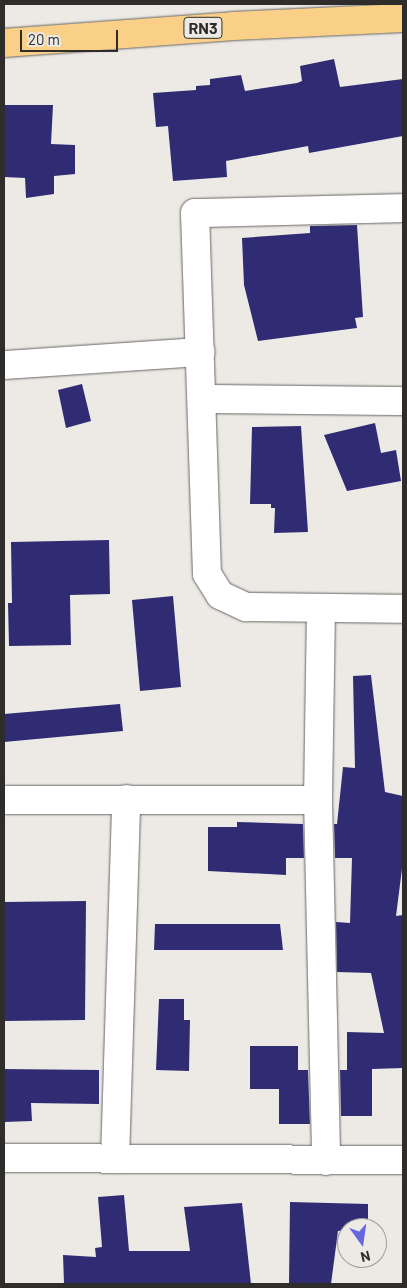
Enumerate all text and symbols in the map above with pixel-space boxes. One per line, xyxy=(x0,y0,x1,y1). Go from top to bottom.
road number: RN3 xyxy=(183,14,223,42)
scale bar xyxy=(22,20,120,52)
text: 20 m xyxy=(28,30,60,48)
north arrow xyxy=(337,1218,387,1268)
text: N xyxy=(359,1248,372,1266)

